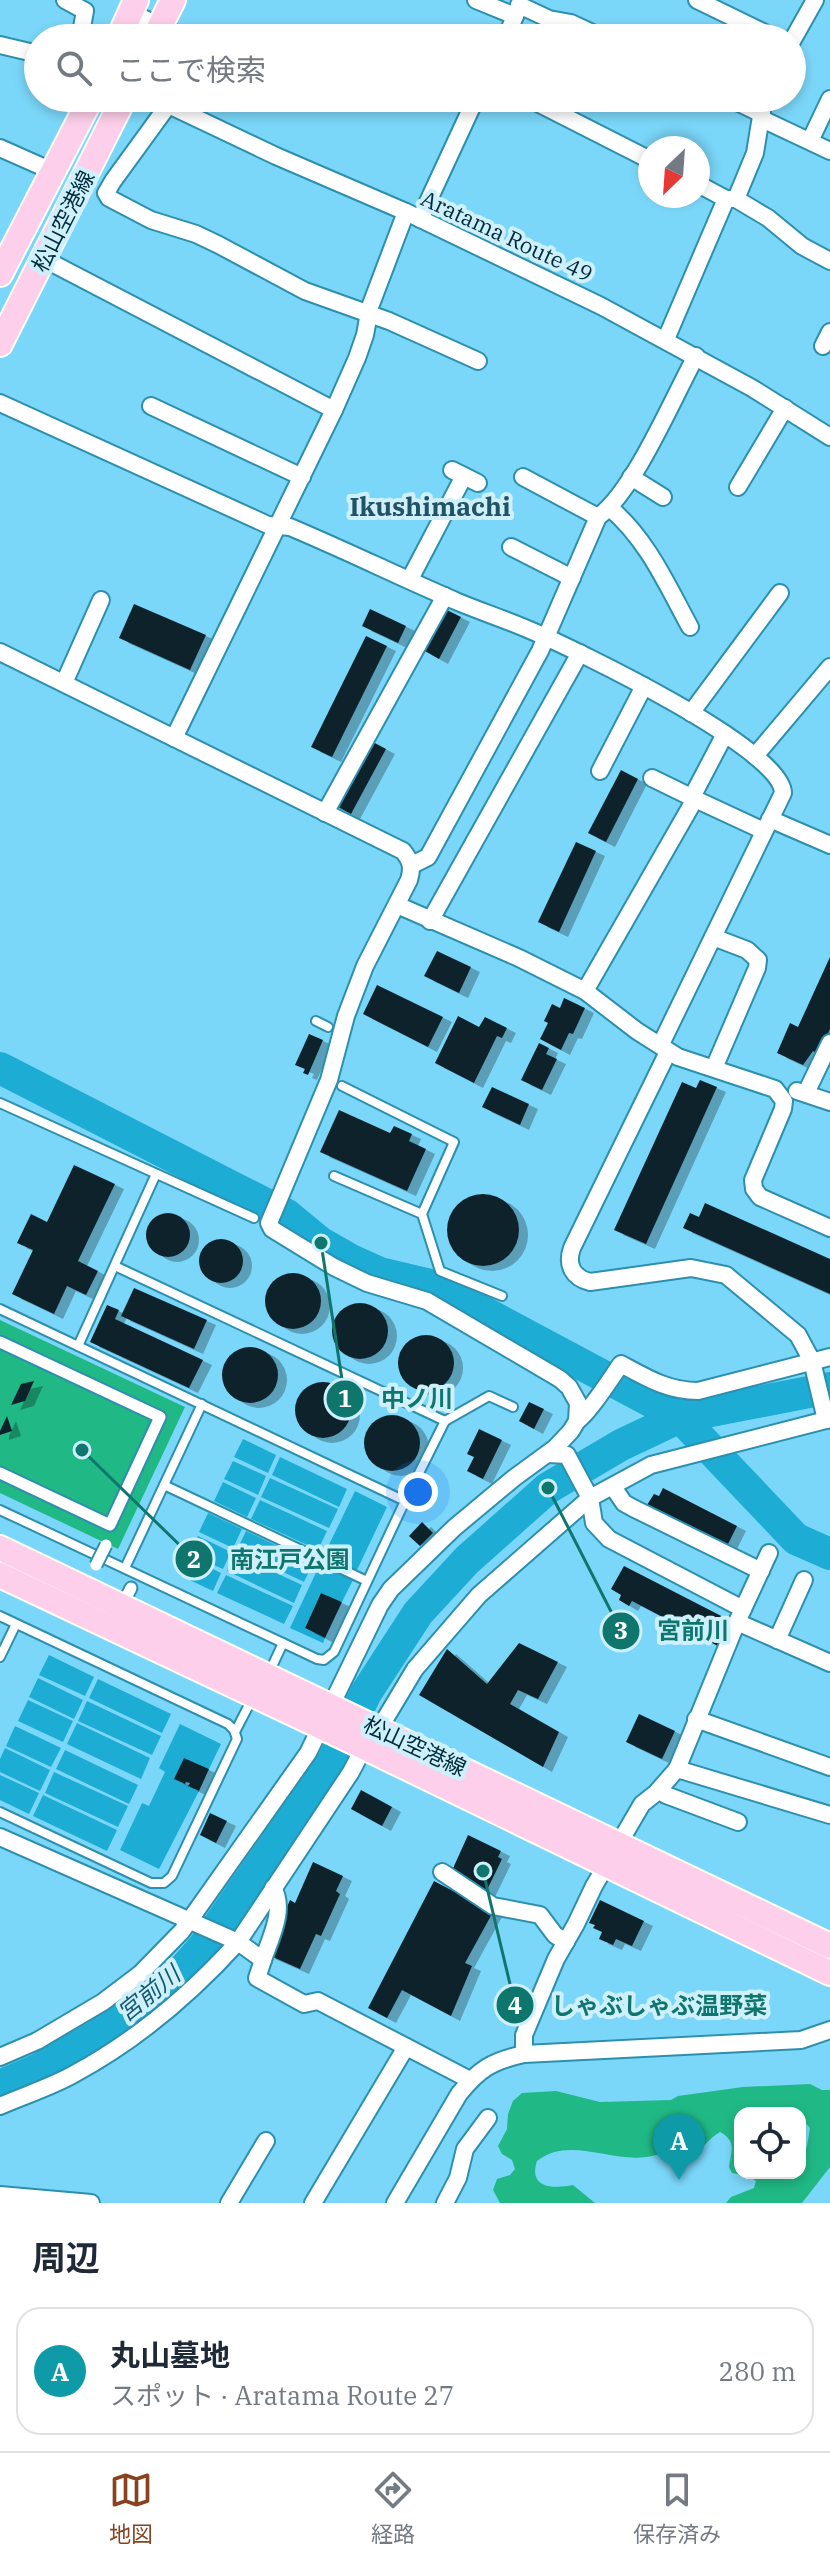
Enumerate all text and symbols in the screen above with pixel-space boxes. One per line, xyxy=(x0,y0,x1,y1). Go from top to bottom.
search box xyxy=(24,24,806,112)
icon: search xyxy=(52,46,96,90)
text: ここで検索 xyxy=(116,50,266,89)
north arrow xyxy=(638,136,710,208)
street label: 松山空港線 xyxy=(25,165,100,276)
street label: Aratama Route 49 xyxy=(417,183,598,288)
district label: Ikushimachi xyxy=(349,489,511,523)
callout: 中ノ川 xyxy=(325,1375,469,1423)
text: 1 xyxy=(338,1382,352,1414)
text: 中ノ川 xyxy=(381,1382,453,1414)
your location xyxy=(398,1472,438,1512)
callout: 南江戸公園 xyxy=(174,1535,366,1583)
text: 2 xyxy=(187,1543,201,1575)
text: 南江戸公園 xyxy=(230,1543,350,1575)
callout: 宮前川 xyxy=(601,1607,745,1655)
text: 3 xyxy=(614,1614,628,1646)
text: 宮前川 xyxy=(657,1614,729,1646)
street label: 松山空港線 xyxy=(359,1709,471,1782)
water label: 宮前川 xyxy=(110,1956,189,2028)
callout: しゃぶしゃぶ温野菜 xyxy=(495,1981,783,2029)
text: 4 xyxy=(508,1989,522,2021)
text: しゃぶしゃぶ温野菜 xyxy=(551,1989,767,2021)
map controls xyxy=(734,2107,806,2179)
button: locate xyxy=(734,2107,806,2179)
pin: A xyxy=(653,2114,705,2180)
text: 周辺 xyxy=(32,2235,100,2279)
text: 丸山墓地 xyxy=(110,2335,230,2374)
text: A xyxy=(51,2354,69,2388)
text: 280 m xyxy=(718,2354,796,2388)
text: スポット · Aratama Route 27 xyxy=(110,2378,454,2412)
tab: 地図 xyxy=(109,2468,153,2548)
tab: 経路 xyxy=(371,2468,415,2548)
tab: 保存済み xyxy=(633,2468,721,2548)

